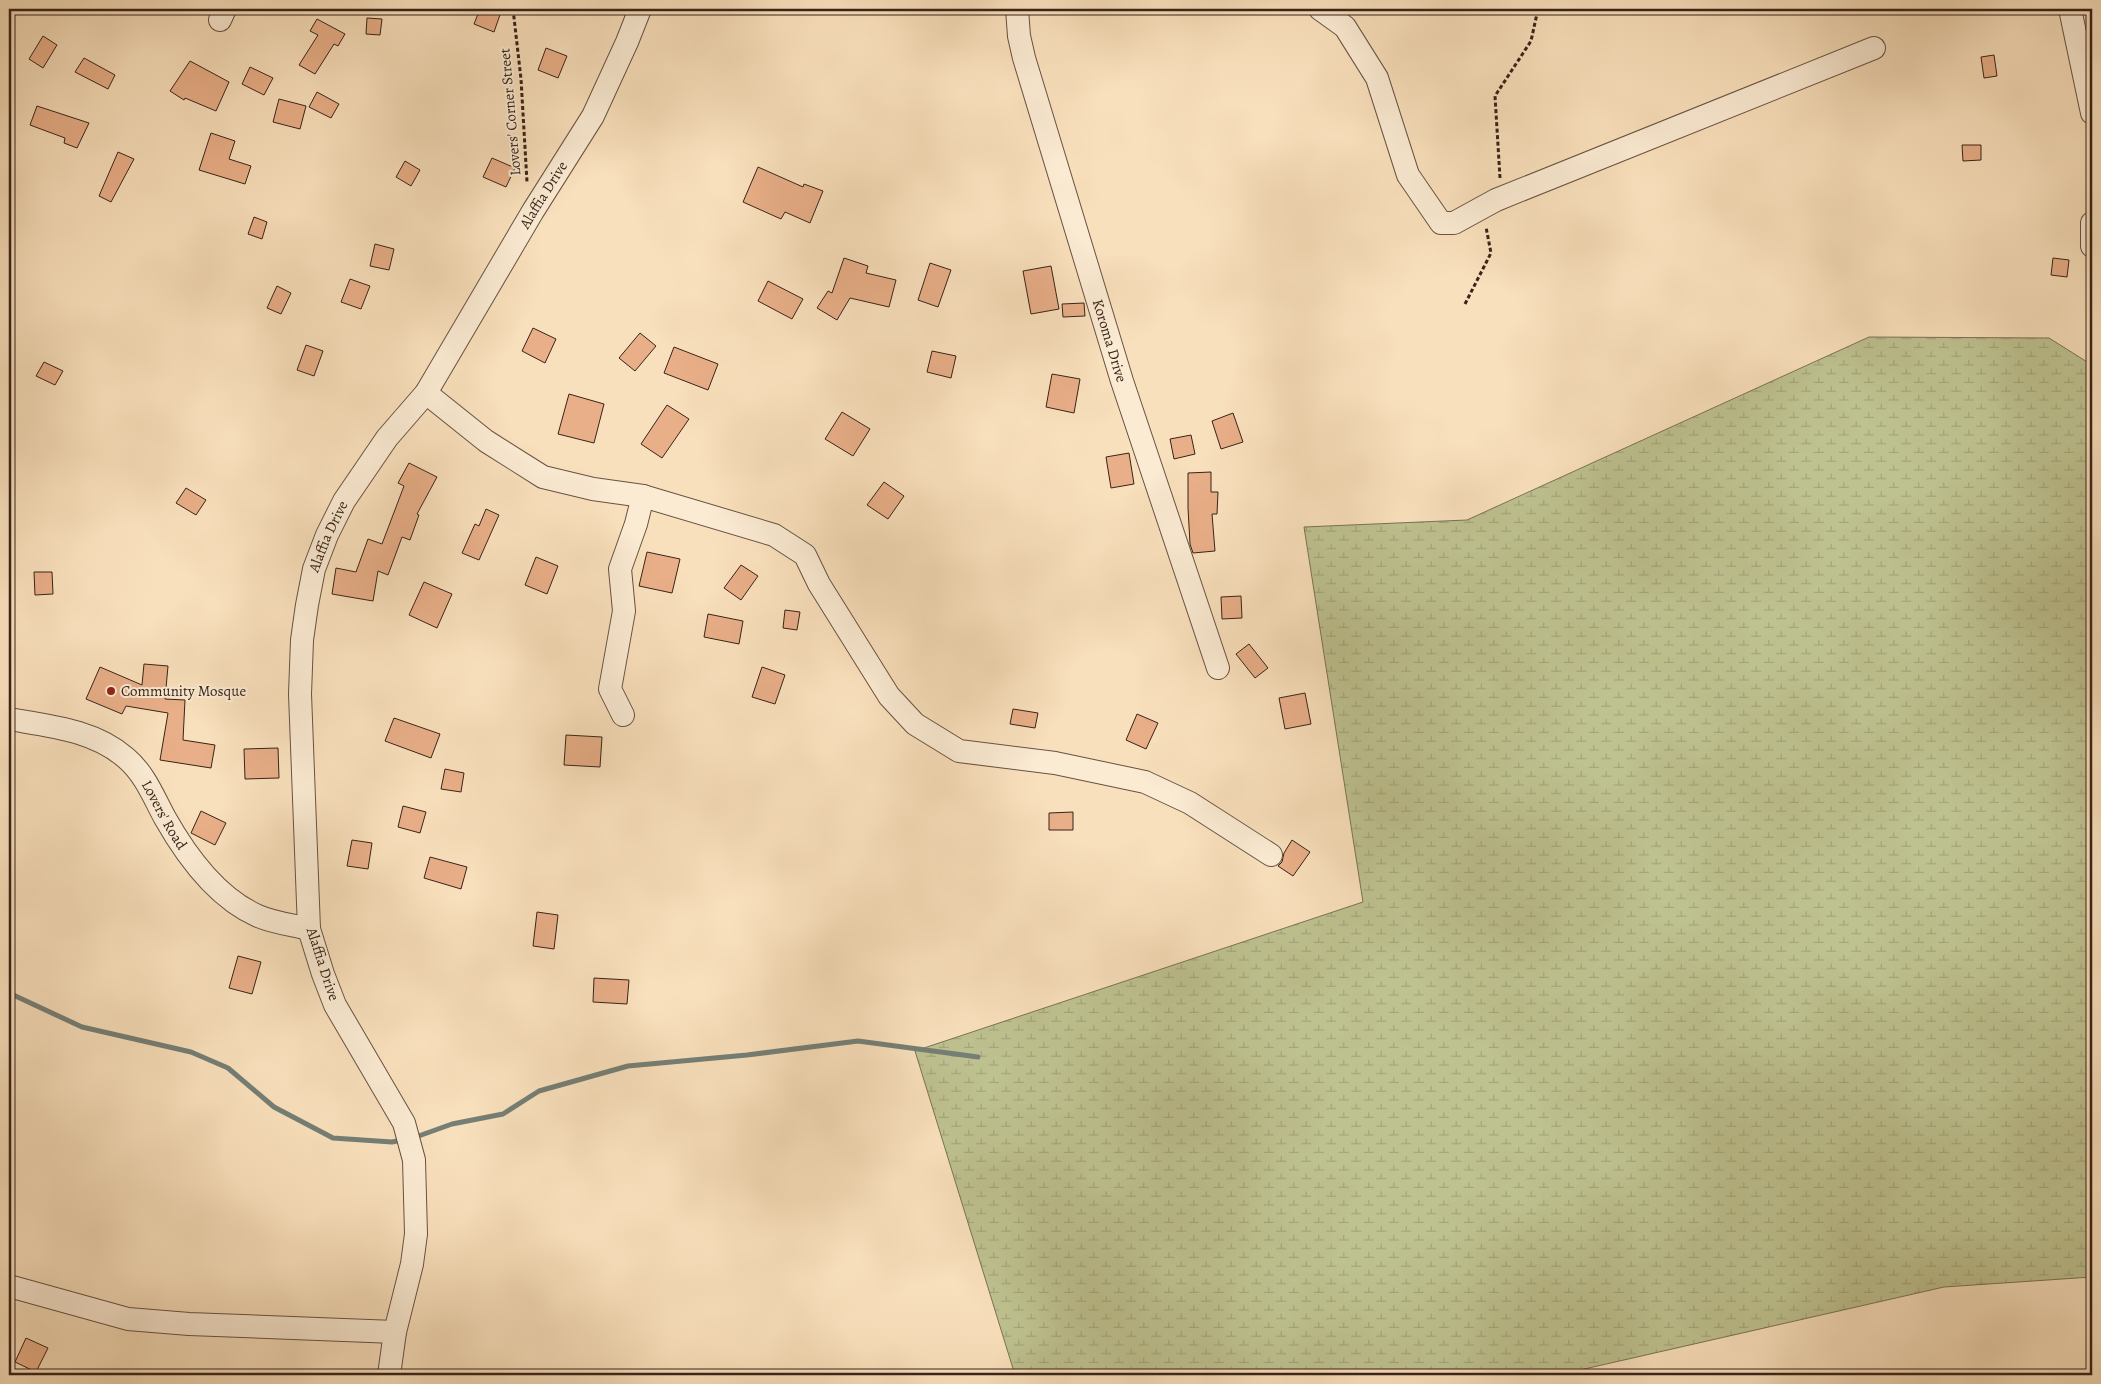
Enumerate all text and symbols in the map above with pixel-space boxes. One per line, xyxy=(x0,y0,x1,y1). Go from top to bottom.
street label: Lovers' Corner Street xyxy=(494,47,526,177)
street label: Alaffia Drive xyxy=(514,157,572,233)
street label: Koroma Drive xyxy=(1088,297,1132,385)
street label: Alaffia Drive xyxy=(303,497,353,576)
place label: Community Mosque xyxy=(121,681,246,701)
marker: Community Mosque xyxy=(105,685,117,697)
street label: Lovers' Road xyxy=(137,777,192,854)
street label: Alaffia Drive xyxy=(301,924,344,1004)

